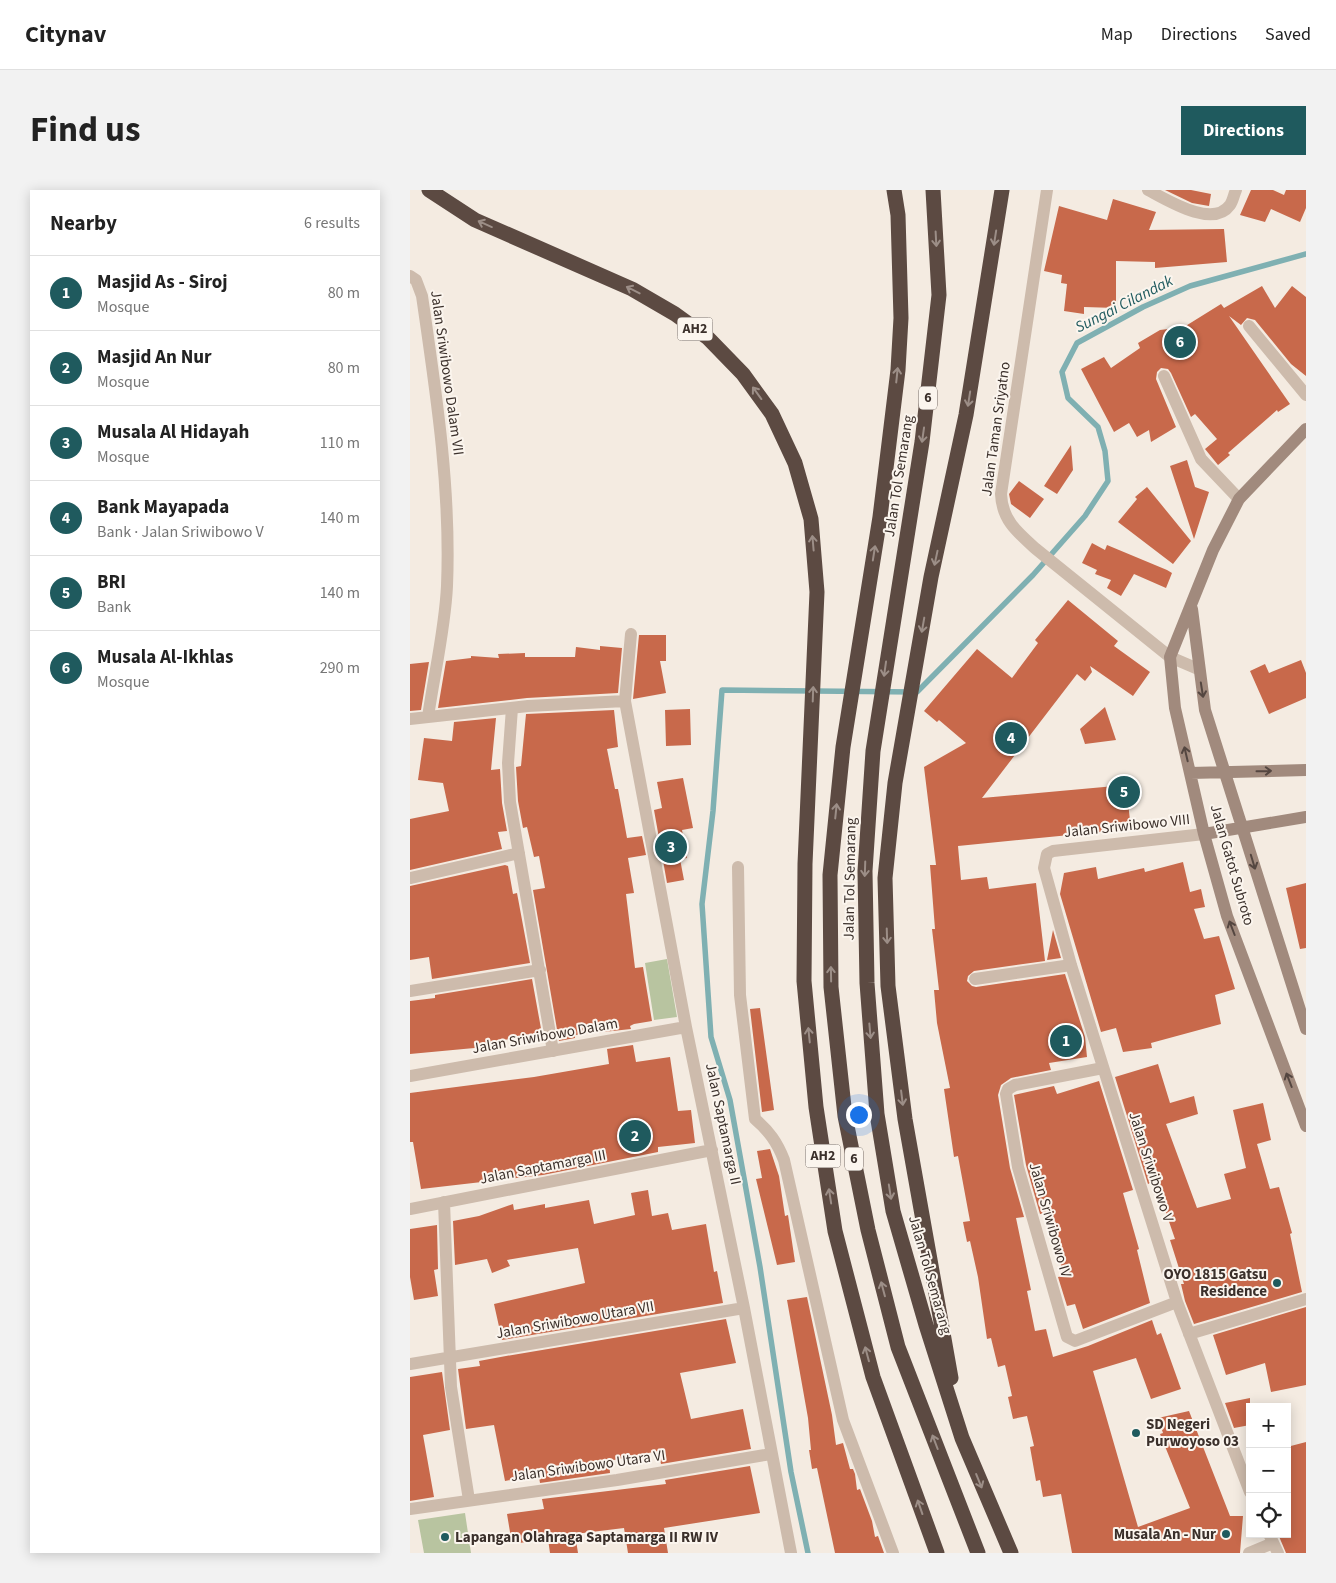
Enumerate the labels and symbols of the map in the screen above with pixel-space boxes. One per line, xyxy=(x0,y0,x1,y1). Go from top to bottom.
one-way arrow xyxy=(478,219,493,229)
one-way arrow xyxy=(932,230,941,246)
one-way arrow xyxy=(990,230,1000,246)
water label: Sungai Cilandak xyxy=(1071,270,1177,338)
one-way arrow xyxy=(626,285,641,295)
street label: Jalan Sriwibowo Dalam VII xyxy=(425,289,469,457)
road number: AH2 xyxy=(678,318,712,340)
pin: 6 xyxy=(1164,323,1196,361)
street label: Jalan Taman Sriyatno xyxy=(976,360,1016,498)
one-way arrow xyxy=(892,367,902,383)
one-way arrow xyxy=(752,386,762,400)
road number: 6 xyxy=(919,387,937,410)
one-way arrow xyxy=(963,390,973,406)
street label: Jalan Tol Semarang xyxy=(879,413,919,538)
one-way arrow xyxy=(918,427,928,443)
one-way arrow xyxy=(808,536,818,552)
one-way arrow xyxy=(869,546,879,562)
one-way arrow xyxy=(930,549,940,565)
one-way arrow xyxy=(917,617,927,633)
one-way arrow xyxy=(880,661,890,677)
one-way arrow xyxy=(1197,682,1207,698)
one-way arrow xyxy=(809,686,818,702)
pin: 4 xyxy=(995,719,1027,757)
one-way arrow xyxy=(1181,747,1190,763)
one-way arrow xyxy=(1256,766,1272,776)
pin: 5 xyxy=(1108,773,1140,811)
street label: Jalan Gatot Subroto xyxy=(1205,802,1259,928)
one-way arrow xyxy=(831,804,841,820)
street label: Jalan Sriwibowo VIII xyxy=(1063,809,1191,843)
street label: Jalan Tol Semarang xyxy=(838,817,862,941)
pin: 3 xyxy=(655,828,687,866)
one-way arrow xyxy=(1249,854,1258,870)
one-way arrow xyxy=(860,860,870,877)
one-way arrow xyxy=(1227,921,1236,936)
one-way arrow xyxy=(882,928,891,944)
one-way arrow xyxy=(826,966,836,982)
street label: Jalan Sriwibowo Dalam xyxy=(471,1013,619,1059)
pin: 1 xyxy=(1050,1022,1082,1060)
one-way arrow xyxy=(866,1023,875,1039)
one-way arrow xyxy=(804,1027,814,1043)
street label: Jalan Saptamarga II xyxy=(700,1061,746,1187)
one-way arrow xyxy=(1284,1073,1293,1088)
one-way arrow xyxy=(897,1089,907,1105)
your location xyxy=(846,1102,872,1128)
street label: Jalan Sriwibowo V xyxy=(1123,1109,1179,1225)
pin: 2 xyxy=(619,1117,651,1155)
street label: Jalan Saptamarga III xyxy=(478,1144,608,1190)
road number: AH2 xyxy=(806,1144,840,1168)
road number: 6 xyxy=(845,1148,863,1171)
street label: Jalan Sriwibowo IV xyxy=(1024,1160,1077,1280)
one-way arrow xyxy=(885,1184,895,1200)
one-way arrow xyxy=(824,1188,834,1204)
street label: Jalan Tol Semarang xyxy=(903,1213,957,1337)
place label: OYO 1815 Gatsu Residence xyxy=(1164,1264,1267,1302)
marker: OYO 1815 Gatsu Residence xyxy=(1271,1277,1283,1289)
one-way arrow xyxy=(878,1281,887,1297)
street label: Jalan Sriwibowo Utara VII xyxy=(494,1296,656,1344)
one-way arrow xyxy=(862,1346,872,1362)
place label: SD Negeri Purwoyoso 03 xyxy=(1146,1414,1239,1452)
marker: SD Negeri Purwoyoso 03 xyxy=(1130,1427,1142,1439)
one-way arrow xyxy=(929,1435,938,1450)
street label: Jalan Sriwibowo Utara VI xyxy=(509,1445,667,1487)
one-way arrow xyxy=(975,1473,985,1488)
one-way arrow xyxy=(914,1500,924,1516)
place label: Musala An - Nur xyxy=(1114,1524,1216,1545)
place label: Lapangan Olahraga Saptamarga II RW IV xyxy=(455,1527,719,1548)
marker: Musala An - Nur xyxy=(1220,1528,1232,1540)
marker: Lapangan Olahraga Saptamarga II RW IV xyxy=(439,1531,451,1543)

